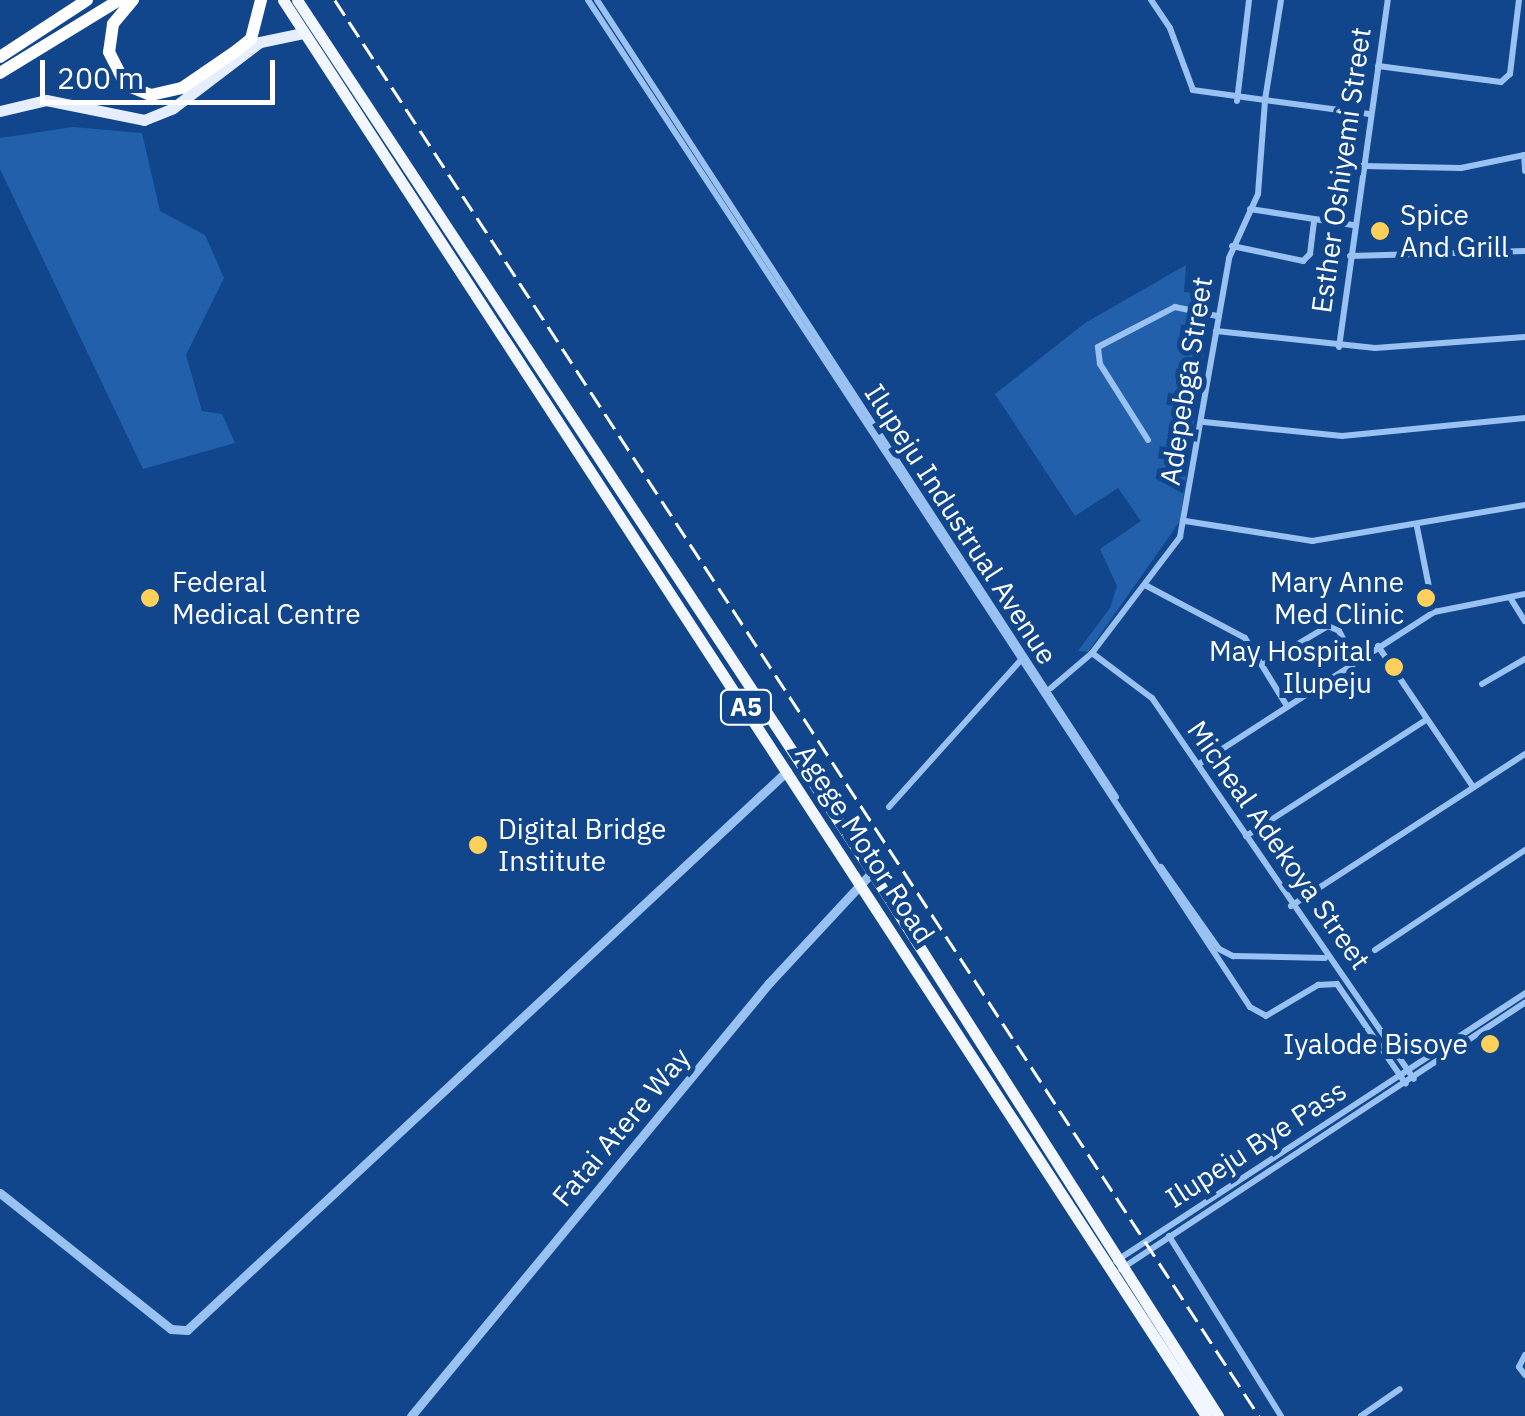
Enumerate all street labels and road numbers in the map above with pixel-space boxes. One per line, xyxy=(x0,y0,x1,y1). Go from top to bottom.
street label: Esther Oshiyemi Street xyxy=(1304,25,1378,315)
street label: Adepebga Street xyxy=(1153,274,1219,488)
street label: Ilupeju Industrual Avenue xyxy=(858,378,1064,670)
road number: A5 xyxy=(718,687,774,727)
street label: Micheal Adekoya Street xyxy=(1180,714,1378,976)
street label: Agege Motor Road xyxy=(788,739,942,949)
street label: Fatai Atere Way xyxy=(545,1041,697,1213)
street label: Ilupeju Bye Pass xyxy=(1159,1073,1353,1215)

